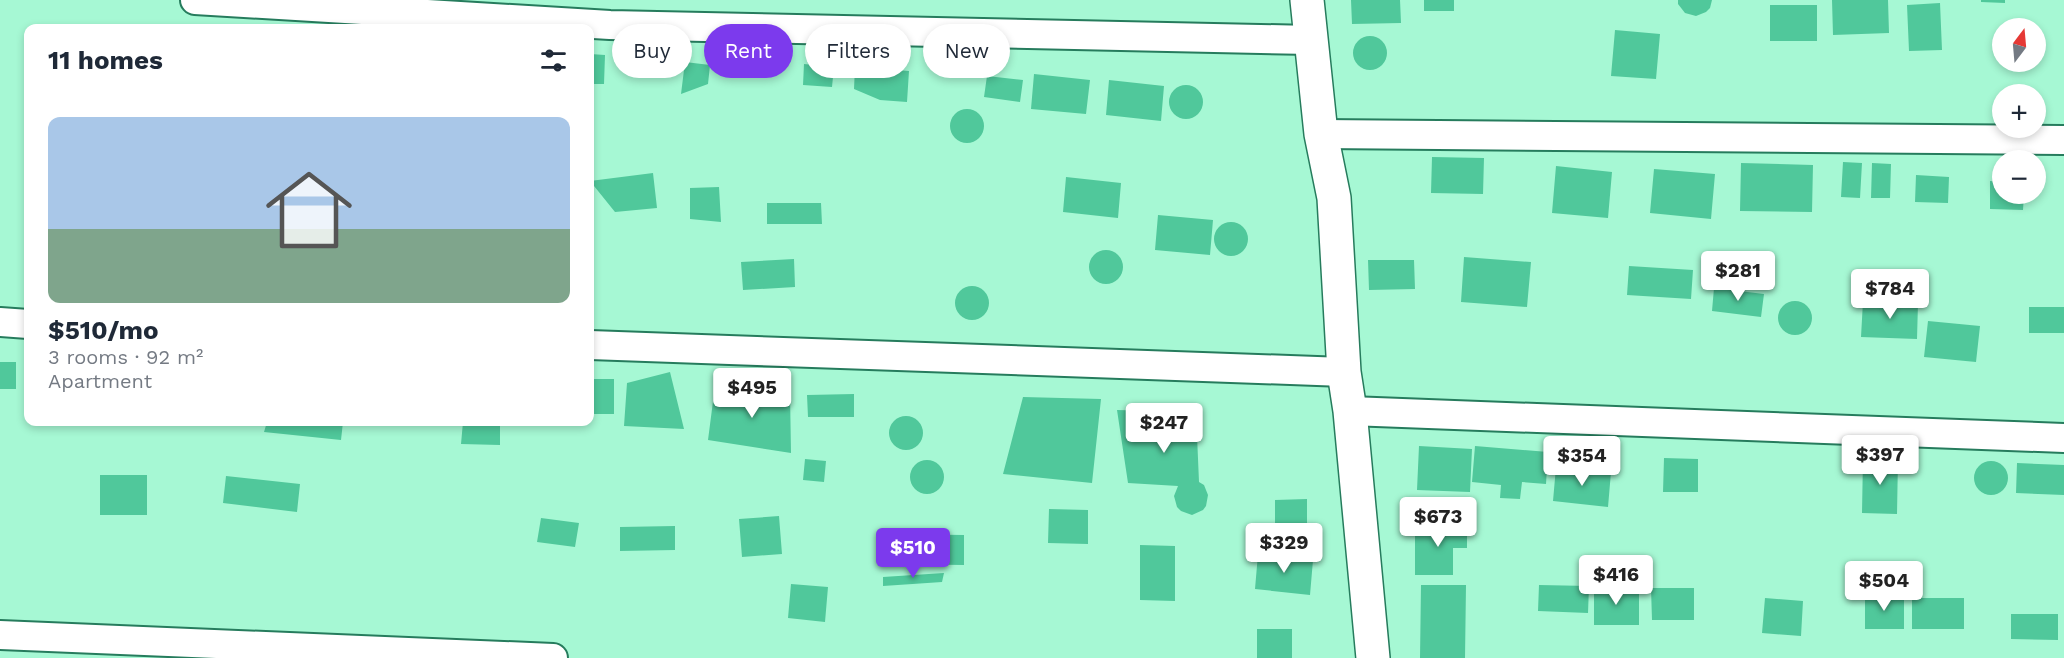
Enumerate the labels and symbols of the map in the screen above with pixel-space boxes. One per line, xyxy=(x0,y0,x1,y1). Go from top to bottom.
north arrow xyxy=(1992,18,2046,72)
pin: $281 xyxy=(1702,251,1774,302)
pin: $784 xyxy=(1854,269,1926,320)
pin: $495 xyxy=(716,368,788,419)
pin: $247 xyxy=(1128,403,1200,454)
pin: $397 xyxy=(1844,435,1916,486)
pin: $354 xyxy=(1546,436,1618,487)
pin: $673 xyxy=(1402,497,1474,548)
pin: $329 xyxy=(1248,523,1320,574)
pin: $510 xyxy=(877,528,949,579)
pin: $416 xyxy=(1580,555,1652,606)
pin: $504 xyxy=(1848,561,1920,612)

